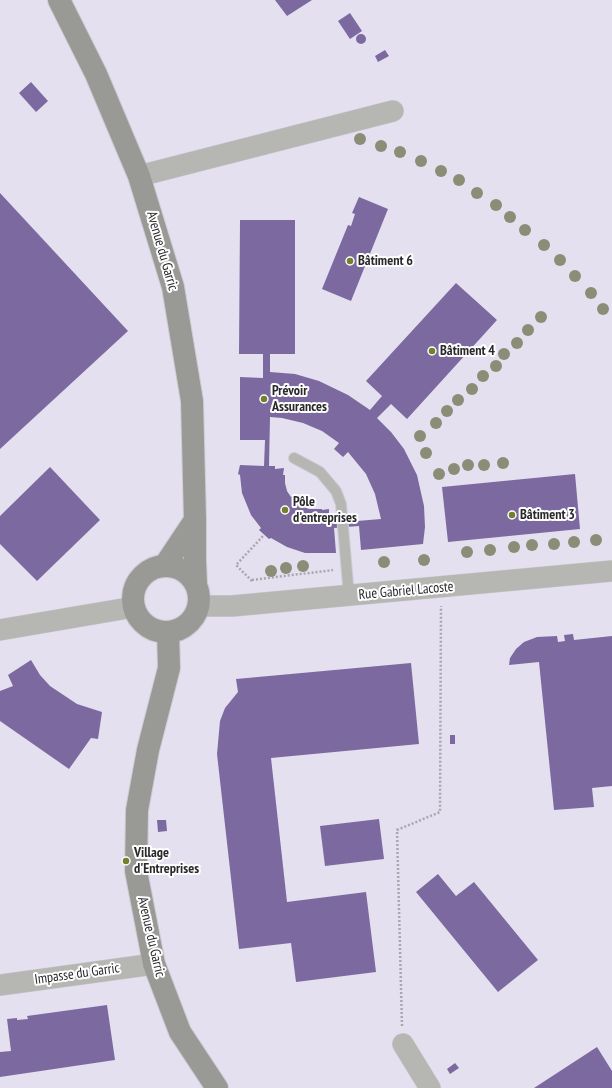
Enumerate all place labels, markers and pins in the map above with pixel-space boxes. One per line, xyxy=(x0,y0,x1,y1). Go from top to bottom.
place label: Bâtiment 6 xyxy=(358,253,413,269)
marker: Bâtiment 6 xyxy=(345,256,355,266)
place label: Bâtiment 4 xyxy=(440,343,495,359)
marker: Bâtiment 4 xyxy=(427,346,437,356)
place label: Prévoir Assurances xyxy=(272,383,327,416)
marker: Prévoir Assurances xyxy=(259,394,269,404)
place label: Pôle d'entreprises xyxy=(293,494,357,526)
marker: Pôle d'entreprises xyxy=(280,505,290,515)
place label: Bâtiment 3 xyxy=(520,507,575,523)
marker: Bâtiment 3 xyxy=(507,510,517,520)
place label: Village d'Entreprises xyxy=(134,845,199,878)
marker: Village d'Entreprises xyxy=(121,856,131,866)

